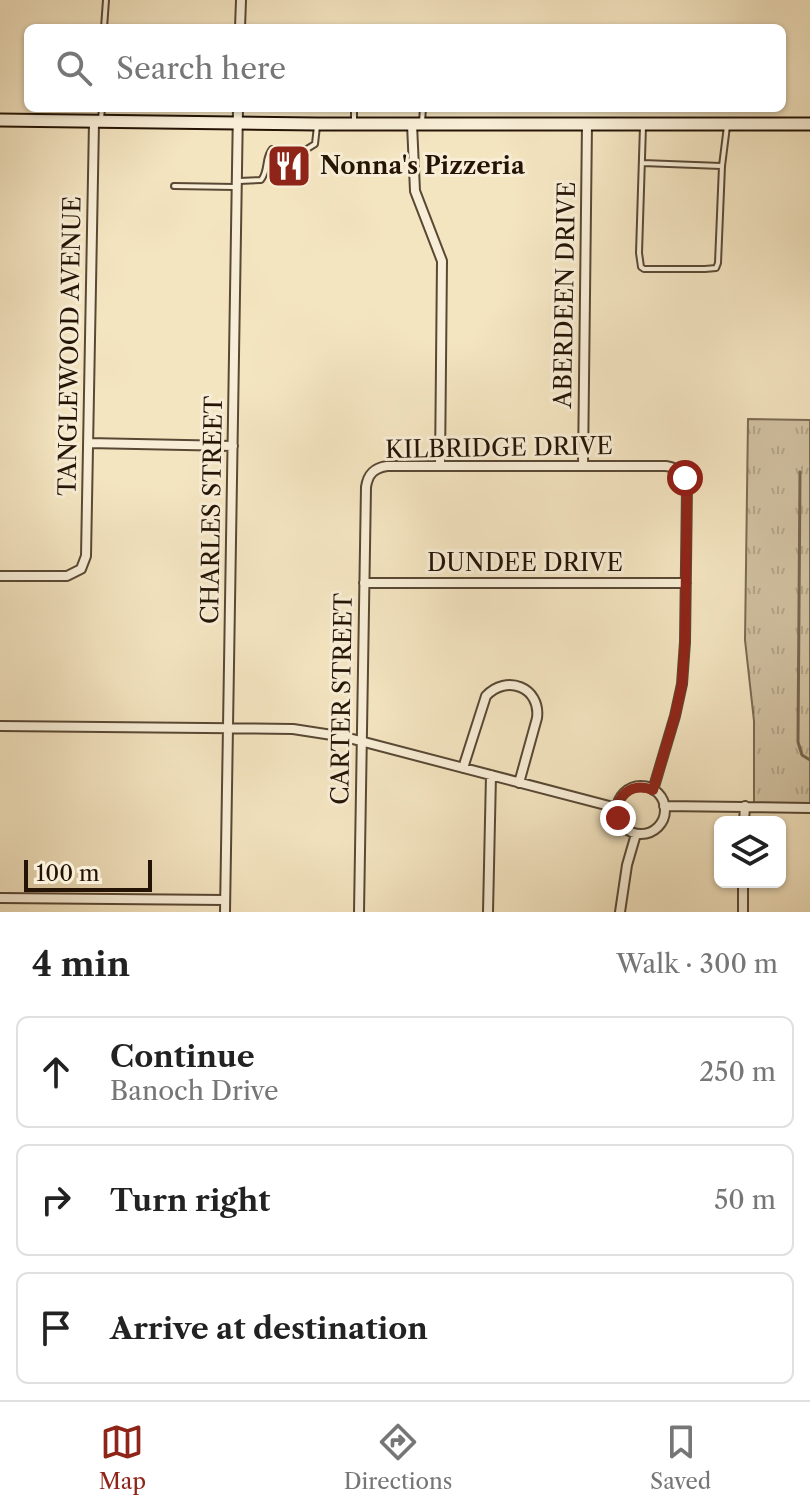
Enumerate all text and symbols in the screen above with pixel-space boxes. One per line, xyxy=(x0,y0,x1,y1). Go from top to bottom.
search box xyxy=(24,24,786,112)
icon: search xyxy=(52,46,96,90)
text: Search here xyxy=(116,50,286,87)
restaurant icon: Nonna's Pizzeria xyxy=(265,142,313,190)
place label: Nonna's Pizzeria xyxy=(320,151,526,180)
street label: ABERDEEN DRIVE xyxy=(548,181,581,410)
street label: TANGLEWOOD AVENUE xyxy=(52,196,87,496)
street label: CHARLES STREET xyxy=(195,396,228,624)
street label: KILBRIDGE DRIVE xyxy=(385,431,613,464)
route start xyxy=(667,460,703,496)
street label: DUNDEE DRIVE xyxy=(427,548,623,577)
street label: CARTER STREET xyxy=(325,593,358,805)
route end xyxy=(600,800,636,836)
map controls xyxy=(714,816,786,888)
button: layers xyxy=(714,816,786,888)
scale bar xyxy=(24,856,152,892)
text: 100 m xyxy=(36,860,99,887)
text: 4 min xyxy=(32,943,130,985)
text: Walk · 300 m xyxy=(616,948,778,980)
text: Continue xyxy=(110,1038,255,1075)
icon: ahead xyxy=(34,1050,78,1094)
text: 250 m xyxy=(699,1056,776,1088)
text: Banoch Drive xyxy=(110,1075,279,1107)
icon: right xyxy=(34,1178,78,1222)
text: Turn right xyxy=(110,1182,270,1219)
text: 50 m xyxy=(714,1184,776,1216)
icon: arrive xyxy=(34,1306,78,1350)
text: Arrive at destination xyxy=(110,1310,428,1347)
tab: Map xyxy=(99,1420,146,1495)
tab: Directions xyxy=(344,1420,452,1495)
tab: Saved xyxy=(650,1420,711,1495)

